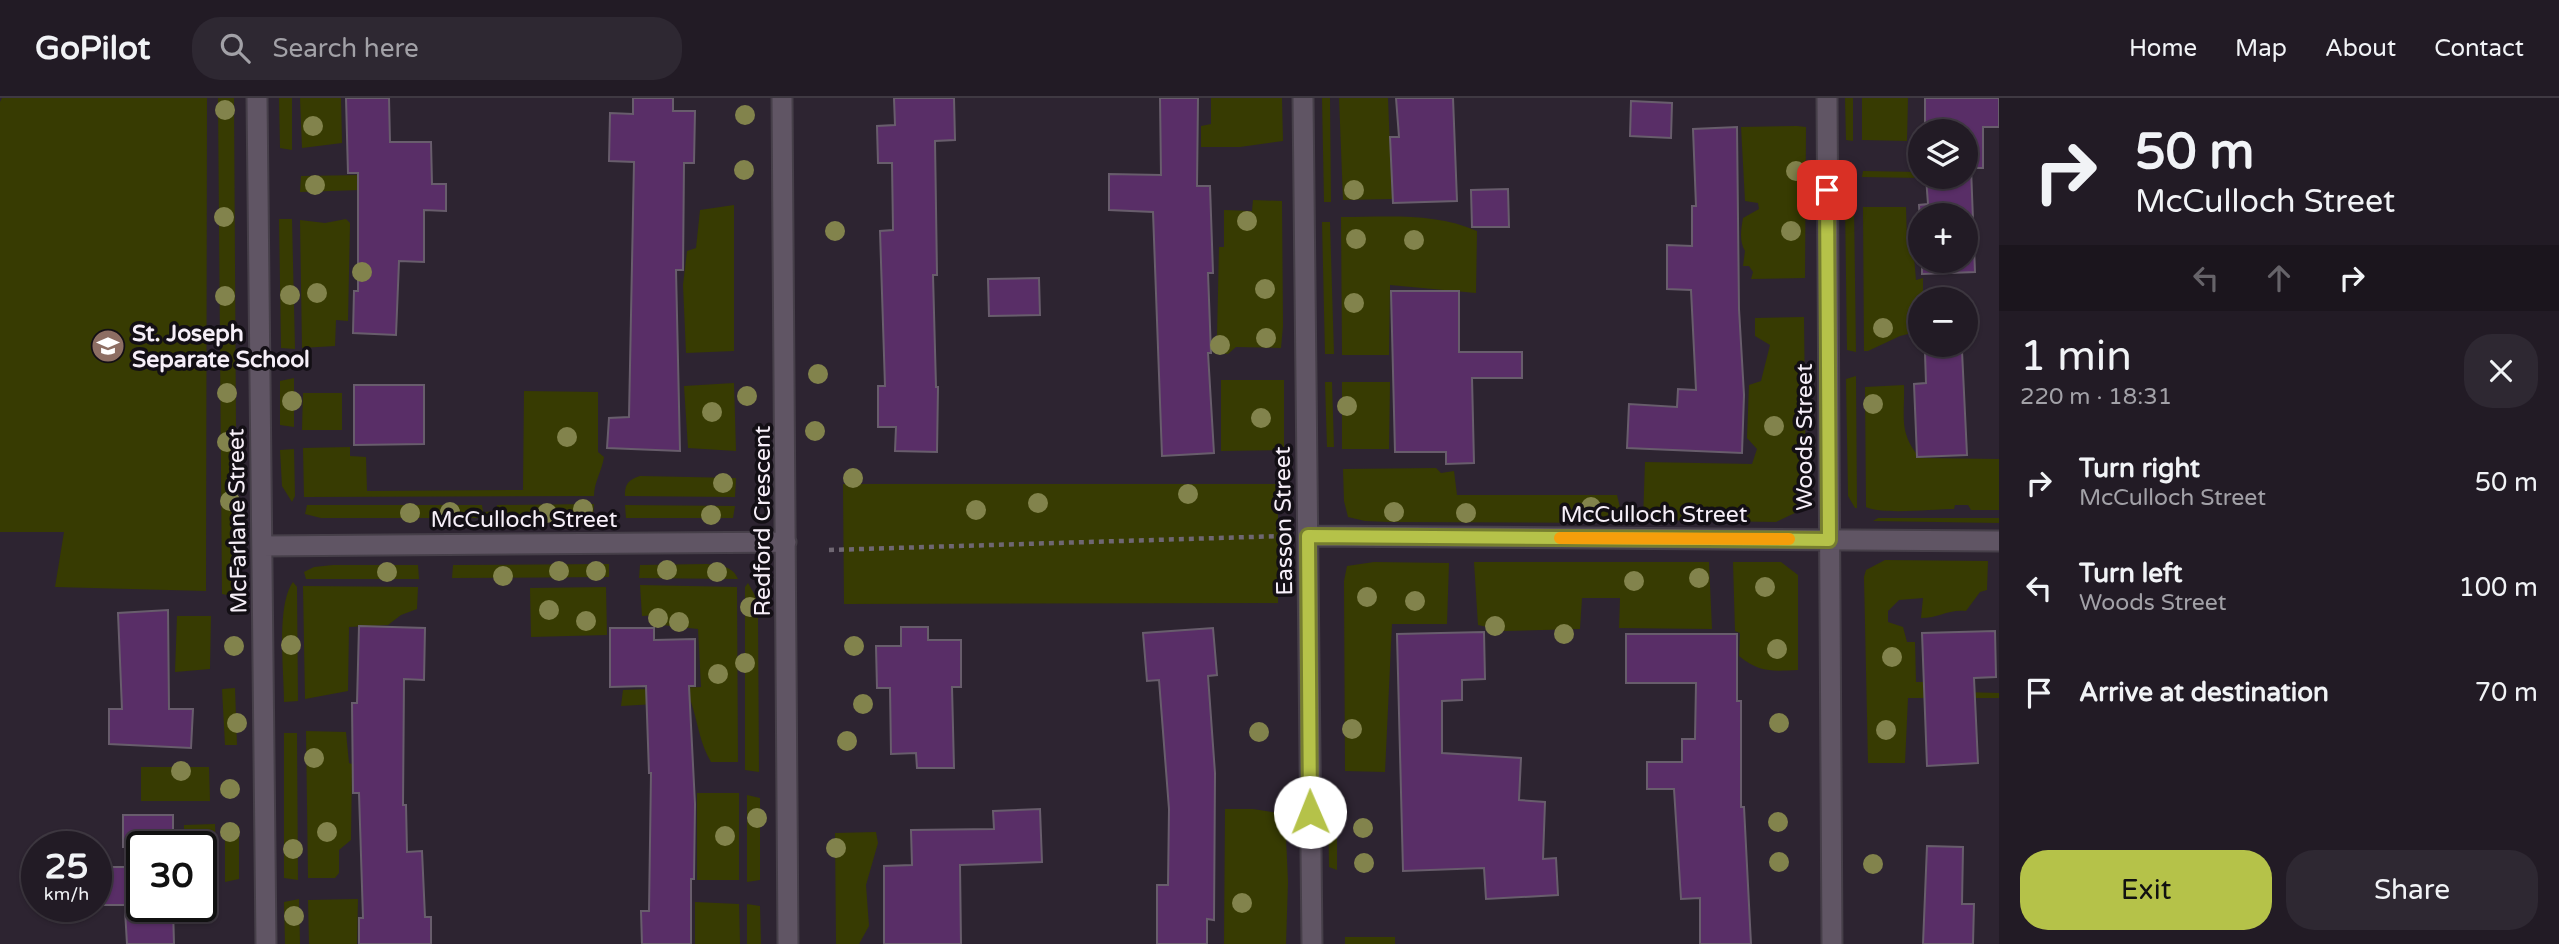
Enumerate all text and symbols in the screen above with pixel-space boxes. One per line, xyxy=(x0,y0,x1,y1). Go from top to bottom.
search box xyxy=(192,17,682,80)
text: GoPilot xyxy=(35,29,150,68)
icon: search xyxy=(216,29,254,67)
text: Search here xyxy=(272,33,419,64)
text: Home xyxy=(2129,34,2197,63)
text: Map xyxy=(2235,34,2287,63)
text: About xyxy=(2325,34,2396,63)
text: Contact xyxy=(2434,34,2524,63)
map controls xyxy=(1908,119,1978,357)
button: layers xyxy=(1908,119,1978,189)
text: 50 m xyxy=(2135,123,2254,182)
icon: right xyxy=(2020,126,2111,217)
pin xyxy=(1797,160,1857,220)
icon: arrive xyxy=(1808,171,1846,209)
text: McCulloch Street xyxy=(2135,183,2395,221)
button: + xyxy=(1908,203,1978,273)
icon: left xyxy=(2187,259,2225,297)
icon: ahead xyxy=(2260,259,2298,297)
icon: right xyxy=(2333,259,2371,297)
button: − xyxy=(1908,287,1978,357)
place label: St. Joseph Separate School xyxy=(132,320,310,374)
school or university icon: St. Joseph Separate School xyxy=(89,327,127,365)
text: 1 min xyxy=(2020,331,2132,382)
button: close xyxy=(2464,334,2538,408)
street label: Woods Street xyxy=(1791,363,1819,511)
text: 220 m · 18:31 xyxy=(2020,383,2172,411)
street label: Redford Crescent xyxy=(749,425,777,617)
street label: McFarlane Street xyxy=(222,428,254,614)
street label: Easson Street xyxy=(1269,446,1299,596)
text: Turn right xyxy=(2079,453,2200,484)
icon: right xyxy=(2020,464,2058,502)
text: 50 m xyxy=(2475,467,2538,498)
text: McCulloch Street xyxy=(2079,484,2266,512)
street label: McCulloch Street xyxy=(1560,501,1748,529)
street label: McCulloch Street xyxy=(430,506,618,534)
text: Turn left xyxy=(2079,558,2182,589)
icon: left xyxy=(2020,569,2058,607)
text: 100 m xyxy=(2458,572,2538,603)
text: Woods Street xyxy=(2079,589,2226,617)
icon: arrive xyxy=(2020,674,2058,712)
text: Arrive at destination xyxy=(2079,677,2329,708)
text: 70 m xyxy=(2475,677,2538,708)
position arrow xyxy=(1273,775,1347,849)
speed limit sign: 30 xyxy=(126,831,217,922)
text: 25 xyxy=(45,846,88,888)
button: Exit xyxy=(2020,850,2272,930)
button: Share xyxy=(2286,850,2538,930)
text: km/h xyxy=(44,883,89,905)

